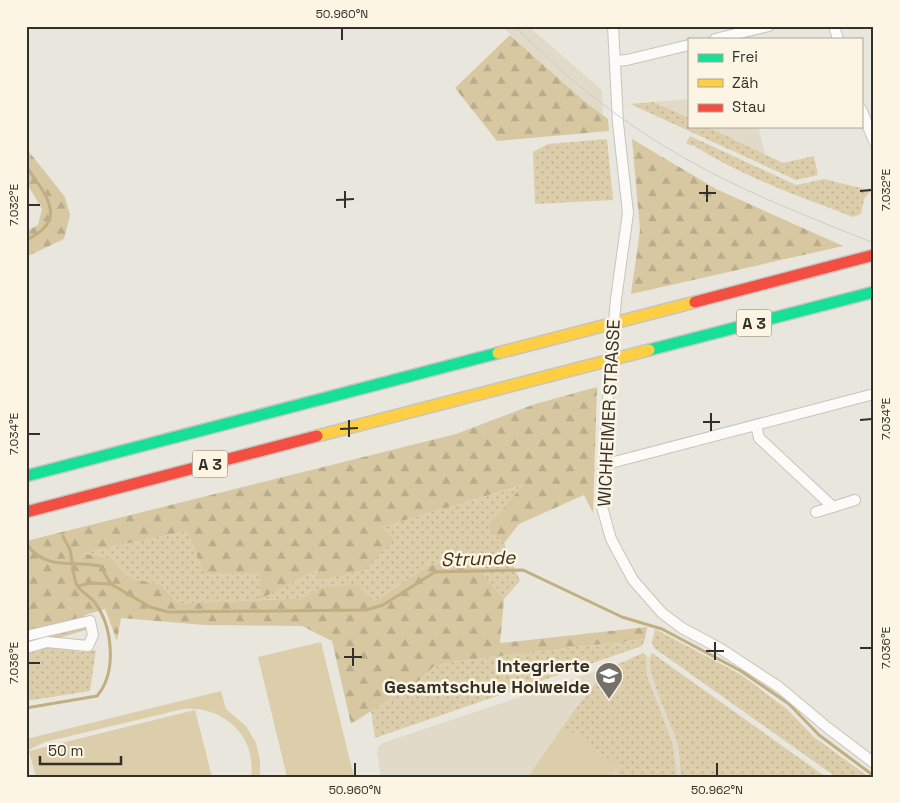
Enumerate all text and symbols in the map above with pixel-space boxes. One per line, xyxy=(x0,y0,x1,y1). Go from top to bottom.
text: 50.960°N xyxy=(316,6,368,22)
legend xyxy=(688,38,862,128)
text: Frei xyxy=(732,47,758,66)
text: Zäh xyxy=(732,73,758,92)
text: Stau xyxy=(732,97,766,116)
text: 7.032°E xyxy=(878,169,894,211)
text: 7.032°E xyxy=(6,184,22,226)
road number: A 3 xyxy=(736,309,772,336)
street label: WICHHEIMER STRASSE xyxy=(592,319,625,507)
text: 7.034°E xyxy=(878,397,894,440)
text: 7.034°E xyxy=(6,412,22,455)
road number: A 3 xyxy=(192,450,228,478)
water label: Strunde xyxy=(440,545,516,572)
text: 7.036°E xyxy=(878,627,894,669)
text: 7.036°E xyxy=(6,642,22,684)
place label: Integrierte Gesamtschule Holweide xyxy=(384,654,590,698)
school or university icon: Integrierte Gesamtschule Holweide xyxy=(594,661,624,700)
scale bar xyxy=(40,733,121,765)
text: 50 m xyxy=(48,741,83,760)
text: 50.960°N xyxy=(329,782,381,798)
text: 50.962°N xyxy=(691,782,743,798)

